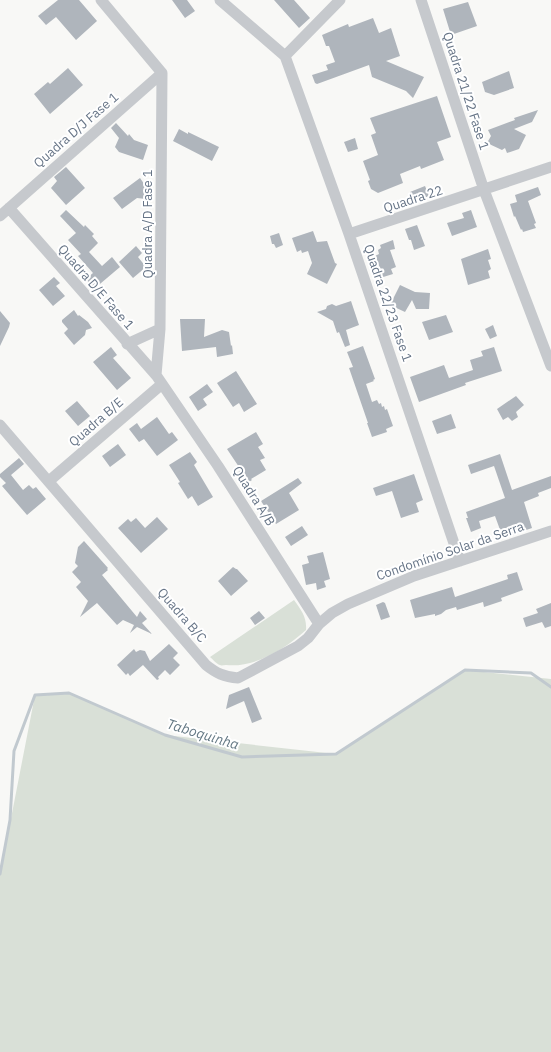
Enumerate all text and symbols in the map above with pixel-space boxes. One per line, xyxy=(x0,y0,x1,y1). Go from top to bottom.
street label: Quadra 21/22 Fase 1 xyxy=(439,30,493,152)
street label: Quadra D/J Fase 1 xyxy=(30,88,122,172)
street label: Quadra A/D Fase 1 xyxy=(139,169,156,278)
street label: Quadra 22 xyxy=(381,181,445,217)
street label: Quadra D/E Fase 1 xyxy=(54,241,138,333)
street label: Quadra 22/23 Fase 1 xyxy=(360,242,416,364)
street label: Quadra B/E xyxy=(65,394,127,450)
street label: Quadra A/B xyxy=(229,463,279,529)
street label: Condomínio Solar da Serra xyxy=(374,518,526,584)
street label: Quadra B/C xyxy=(154,584,210,646)
water label: Taboquinha xyxy=(165,715,241,753)

